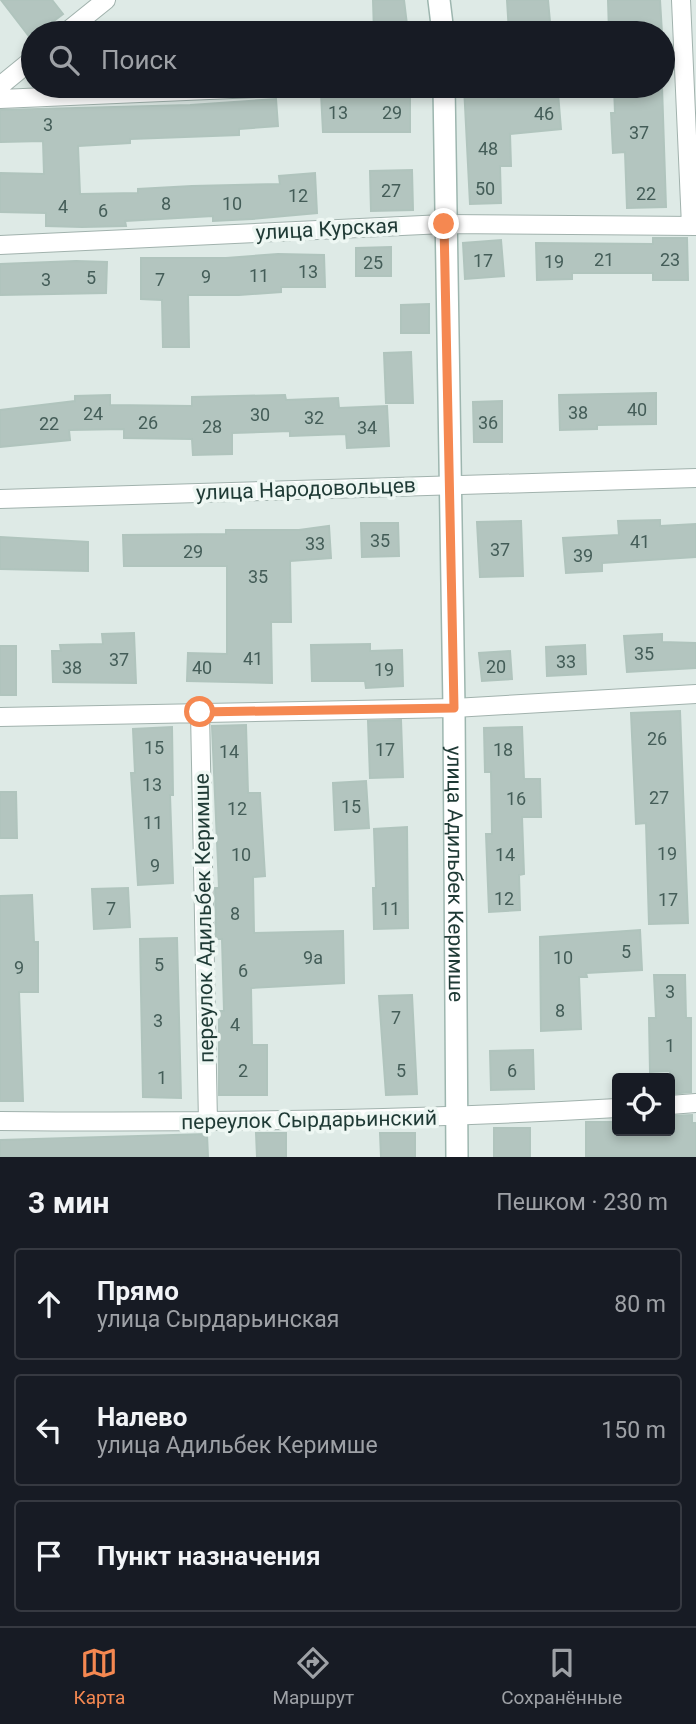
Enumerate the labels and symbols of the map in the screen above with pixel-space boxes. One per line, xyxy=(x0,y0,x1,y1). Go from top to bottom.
house number: 13 xyxy=(328,102,348,123)
house number: 29 xyxy=(382,102,402,123)
house number: 46 xyxy=(534,103,554,124)
house number: 3 xyxy=(43,114,53,135)
house number: 37 xyxy=(629,122,649,143)
house number: 48 xyxy=(478,138,498,159)
house number: 50 xyxy=(475,178,495,199)
house number: 27 xyxy=(381,180,401,201)
house number: 22 xyxy=(636,183,656,204)
house number: 12 xyxy=(288,185,308,206)
house number: 8 xyxy=(161,193,171,214)
house number: 10 xyxy=(222,193,242,214)
house number: 4 xyxy=(58,196,68,217)
house number: 6 xyxy=(98,200,108,221)
route end xyxy=(428,208,459,239)
street label: улица Курская xyxy=(255,213,399,245)
house number: 21 xyxy=(594,249,614,270)
house number: 23 xyxy=(660,249,680,270)
house number: 17 xyxy=(473,250,493,271)
house number: 19 xyxy=(544,251,564,272)
house number: 25 xyxy=(363,252,383,273)
house number: 13 xyxy=(298,261,318,282)
house number: 11 xyxy=(249,265,269,286)
house number: 9 xyxy=(201,266,211,287)
house number: 5 xyxy=(86,267,96,288)
house number: 3 xyxy=(41,269,51,290)
house number: 7 xyxy=(155,269,165,290)
house number: 40 xyxy=(627,399,647,420)
house number: 38 xyxy=(568,402,588,423)
house number: 24 xyxy=(83,403,103,424)
house number: 30 xyxy=(250,404,270,425)
house number: 32 xyxy=(304,407,324,428)
house number: 26 xyxy=(138,412,158,433)
house number: 36 xyxy=(478,412,498,433)
house number: 22 xyxy=(39,413,59,434)
house number: 28 xyxy=(202,416,222,437)
house number: 34 xyxy=(357,417,377,438)
street label: улица Народовольцев xyxy=(196,473,416,505)
house number: 35 xyxy=(370,530,390,551)
house number: 41 xyxy=(630,531,650,552)
house number: 33 xyxy=(305,533,325,554)
house number: 37 xyxy=(490,539,510,560)
house number: 29 xyxy=(183,541,203,562)
house number: 39 xyxy=(573,545,593,566)
house number: 35 xyxy=(248,566,268,587)
house number: 35 xyxy=(634,643,654,664)
house number: 41 xyxy=(243,648,263,669)
house number: 37 xyxy=(109,649,129,670)
house number: 33 xyxy=(556,651,576,672)
house number: 20 xyxy=(486,656,506,677)
house number: 38 xyxy=(62,657,82,678)
house number: 40 xyxy=(192,657,212,678)
house number: 19 xyxy=(374,659,394,680)
route start xyxy=(184,696,215,727)
house number: 26 xyxy=(647,728,667,749)
house number: 15 xyxy=(144,737,164,758)
house number: 17 xyxy=(375,739,395,760)
house number: 18 xyxy=(493,739,513,760)
house number: 14 xyxy=(219,741,239,762)
street label: улица Адильбек Керимше xyxy=(442,746,468,1002)
street label: переулок Адильбек Керимше xyxy=(189,773,219,1063)
house number: 13 xyxy=(142,774,162,795)
house number: 27 xyxy=(649,787,669,808)
house number: 16 xyxy=(506,788,526,809)
house number: 15 xyxy=(341,796,361,817)
house number: 12 xyxy=(227,798,247,819)
house number: 11 xyxy=(143,812,163,833)
house number: 19 xyxy=(657,843,677,864)
house number: 10 xyxy=(231,844,251,865)
house number: 14 xyxy=(495,844,515,865)
house number: 9 xyxy=(150,855,160,876)
house number: 12 xyxy=(494,888,514,909)
house number: 17 xyxy=(658,889,678,910)
house number: 7 xyxy=(106,898,116,919)
house number: 11 xyxy=(380,898,400,919)
house number: 8 xyxy=(230,903,240,924)
house number: 5 xyxy=(621,941,631,962)
house number: 9а xyxy=(303,947,323,968)
house number: 10 xyxy=(553,947,573,968)
house number: 5 xyxy=(154,954,164,975)
house number: 9 xyxy=(14,957,24,978)
house number: 6 xyxy=(238,960,248,981)
house number: 3 xyxy=(665,981,675,1002)
house number: 8 xyxy=(555,1000,565,1021)
house number: 7 xyxy=(391,1007,401,1028)
house number: 3 xyxy=(153,1010,163,1031)
house number: 4 xyxy=(230,1014,240,1035)
house number: 1 xyxy=(665,1035,675,1056)
house number: 2 xyxy=(238,1060,248,1081)
house number: 5 xyxy=(396,1060,406,1081)
house number: 6 xyxy=(507,1060,517,1081)
house number: 1 xyxy=(157,1067,167,1088)
street label: переулок Сырдарьинский xyxy=(181,1106,437,1134)

